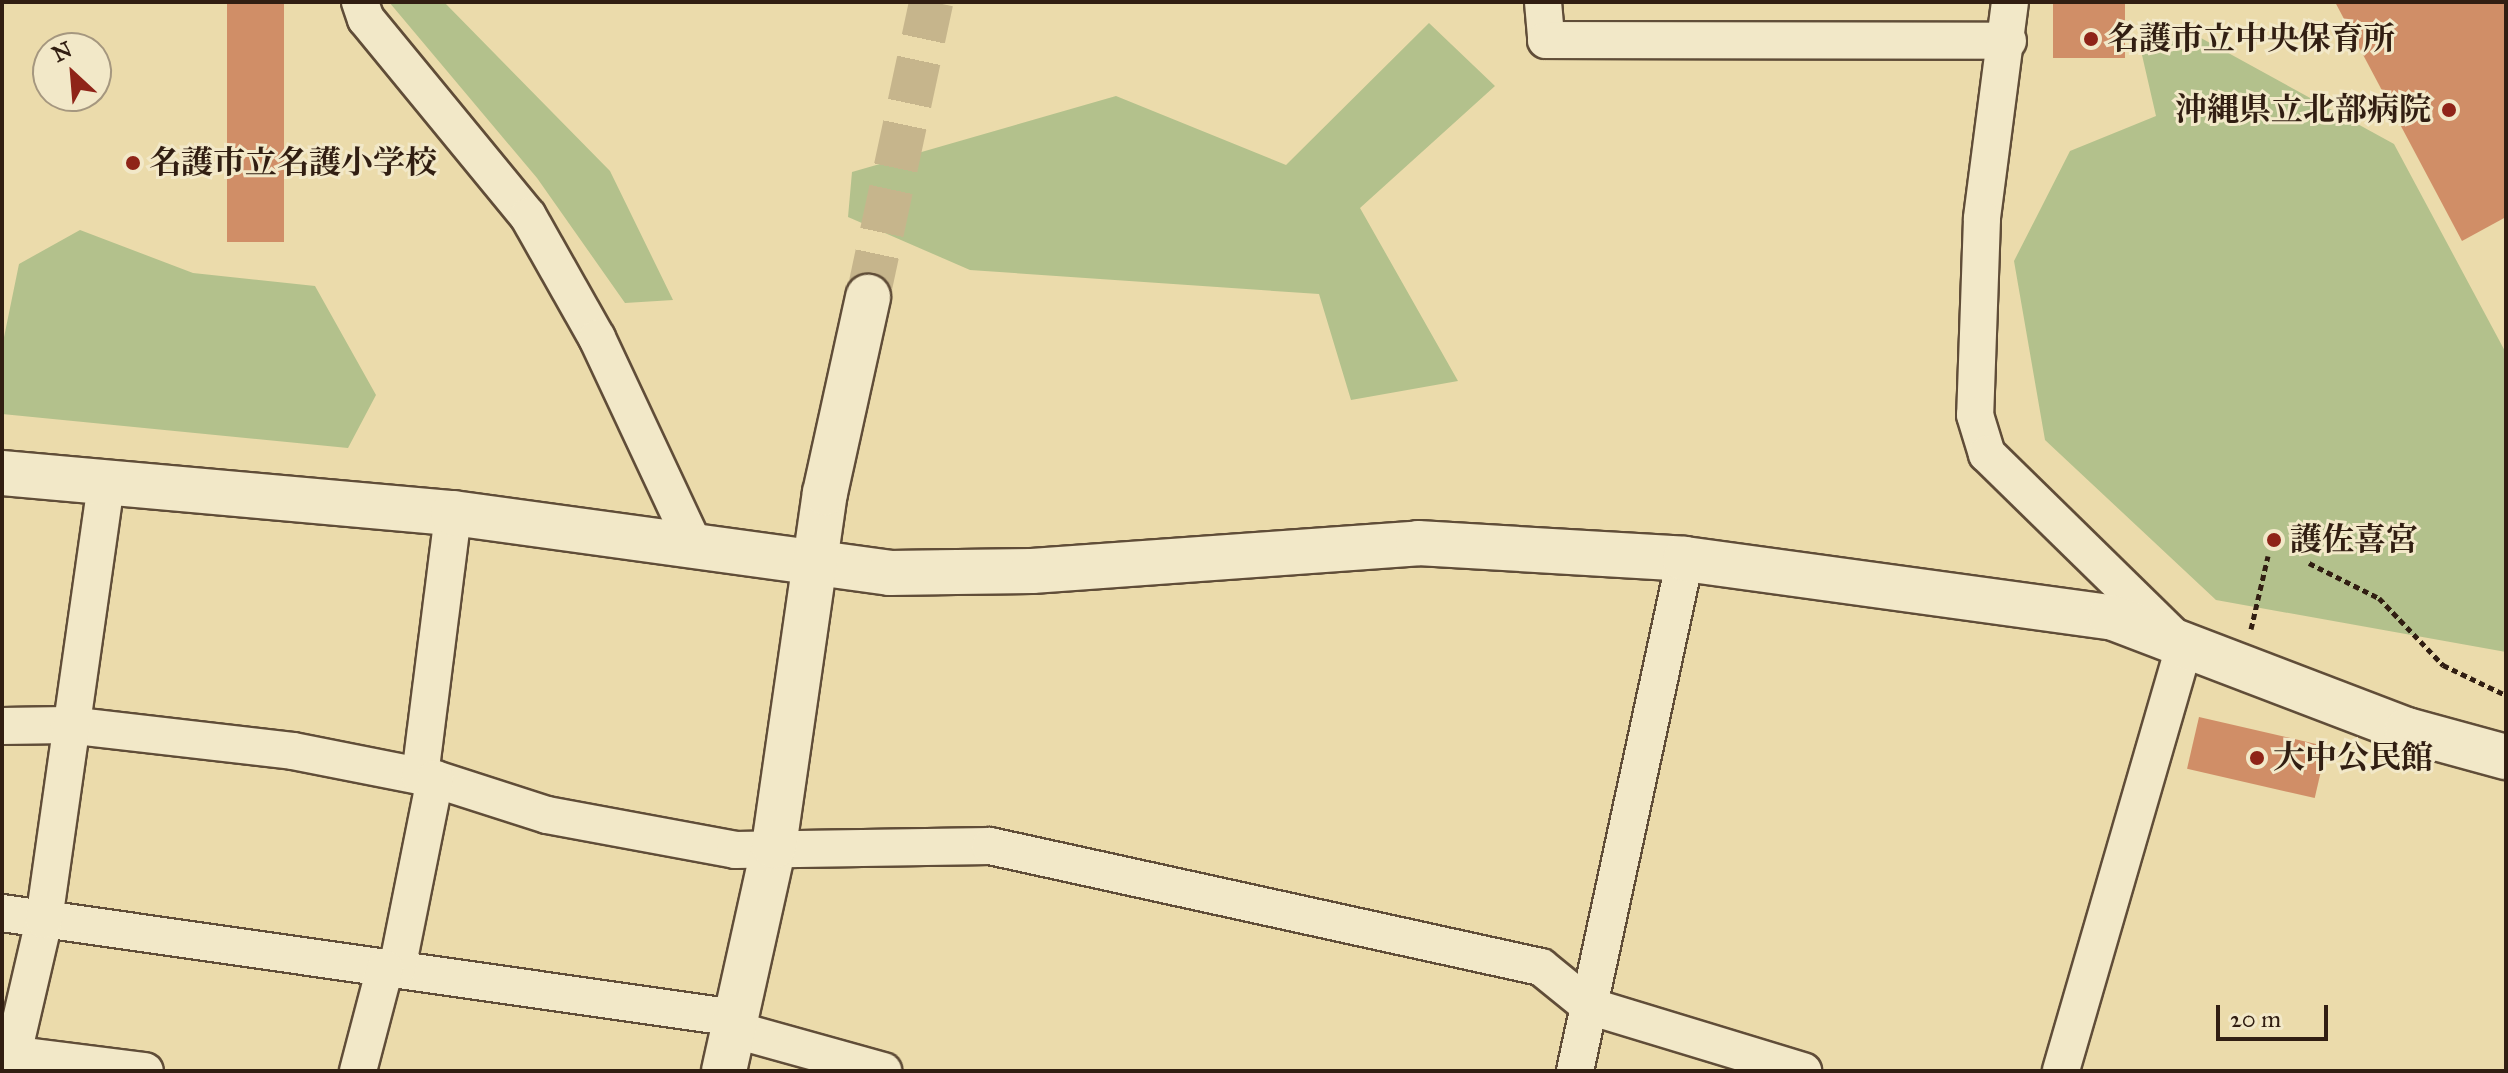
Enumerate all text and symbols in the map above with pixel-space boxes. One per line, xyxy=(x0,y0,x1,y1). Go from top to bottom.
place label: 名護市立中央保育所 xyxy=(2107,20,2395,58)
marker: 名護市立中央保育所 xyxy=(2082,30,2100,48)
north arrow xyxy=(32,32,112,112)
text: N xyxy=(48,36,76,68)
place label: 沖縄県立北部病院 xyxy=(2175,91,2431,129)
marker: 沖縄県立北部病院 xyxy=(2438,99,2460,121)
place label: 名護市立名護小学校 xyxy=(149,144,437,182)
marker: 名護市立名護小学校 xyxy=(124,154,142,172)
place label: 護佐喜宮 xyxy=(2290,521,2418,559)
marker: 護佐喜宮 xyxy=(2265,531,2283,549)
place label: 大中公民館 xyxy=(2273,739,2433,777)
marker: 大中公民館 xyxy=(2248,749,2266,767)
scale bar xyxy=(2220,989,2332,1039)
text: 20 m xyxy=(2230,1004,2281,1034)

